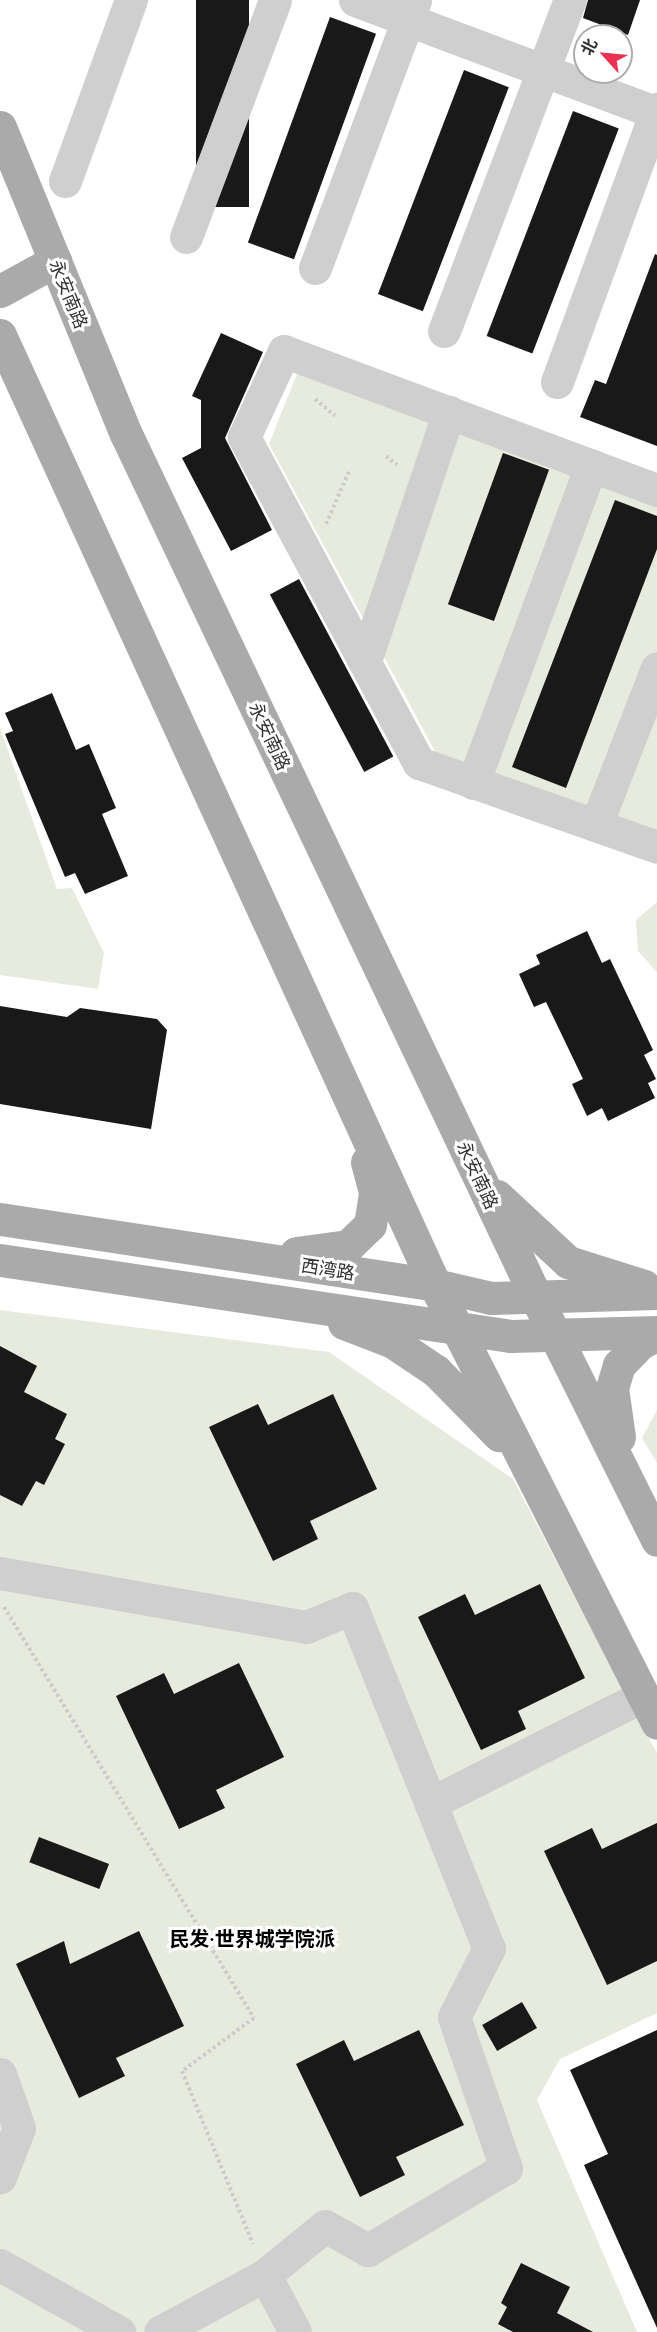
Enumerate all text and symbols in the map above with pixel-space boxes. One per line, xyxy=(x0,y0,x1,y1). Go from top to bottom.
north arrow xyxy=(573,24,633,84)
text: 北 xyxy=(575,35,602,59)
street label: 永安南路 xyxy=(46,257,92,331)
street label: 永安南路 xyxy=(245,699,295,773)
street label: 永安南路 xyxy=(453,1138,503,1212)
street label: 西湾路 xyxy=(300,1254,356,1284)
district label: 民发·世界城学院派 xyxy=(169,1926,335,1950)

